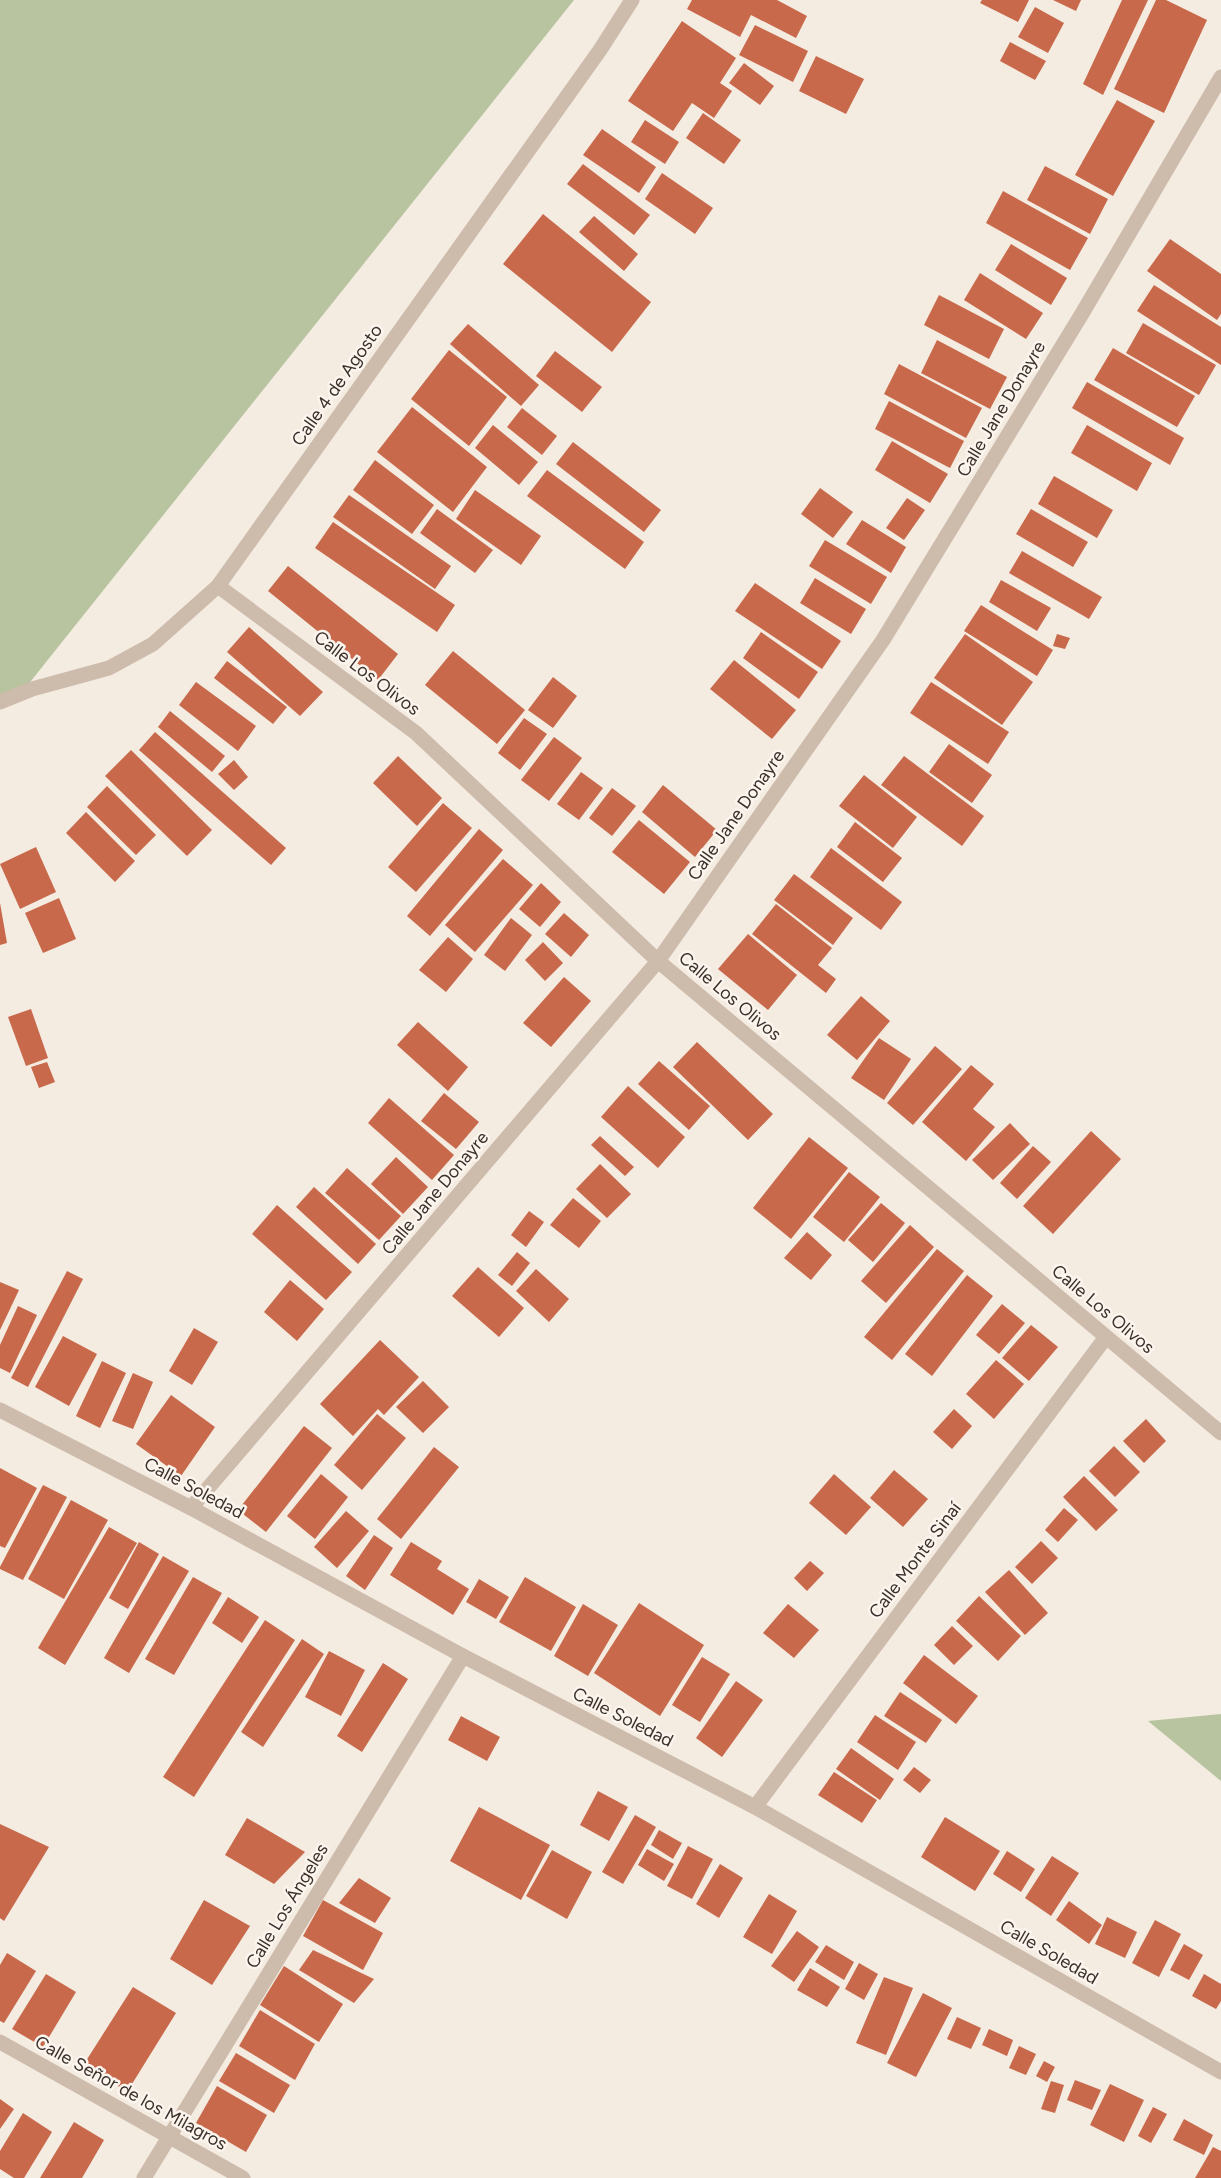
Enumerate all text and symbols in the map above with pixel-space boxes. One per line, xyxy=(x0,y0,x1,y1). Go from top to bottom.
street label: Calle 4 de Agosto xyxy=(287,320,387,450)
street label: Calle Jane Donayre xyxy=(952,337,1050,481)
street label: Calle Los Olivos xyxy=(310,626,424,720)
street label: Calle Jane Donayre xyxy=(683,745,789,885)
street label: Calle Los Olivos xyxy=(674,947,786,1045)
street label: Calle Jane Donayre xyxy=(377,1127,493,1259)
street label: Calle Los Olivos xyxy=(1047,1260,1159,1358)
street label: Calle Soledad xyxy=(140,1452,248,1524)
street label: Calle Monte Sinaí xyxy=(864,1497,966,1622)
street label: Calle Soledad xyxy=(569,1682,677,1752)
street label: Calle Los Ángeles xyxy=(241,1840,333,1972)
street label: Calle Soledad xyxy=(996,1915,1102,1989)
street label: Calle Señor de los Milagros xyxy=(31,2031,231,2155)

